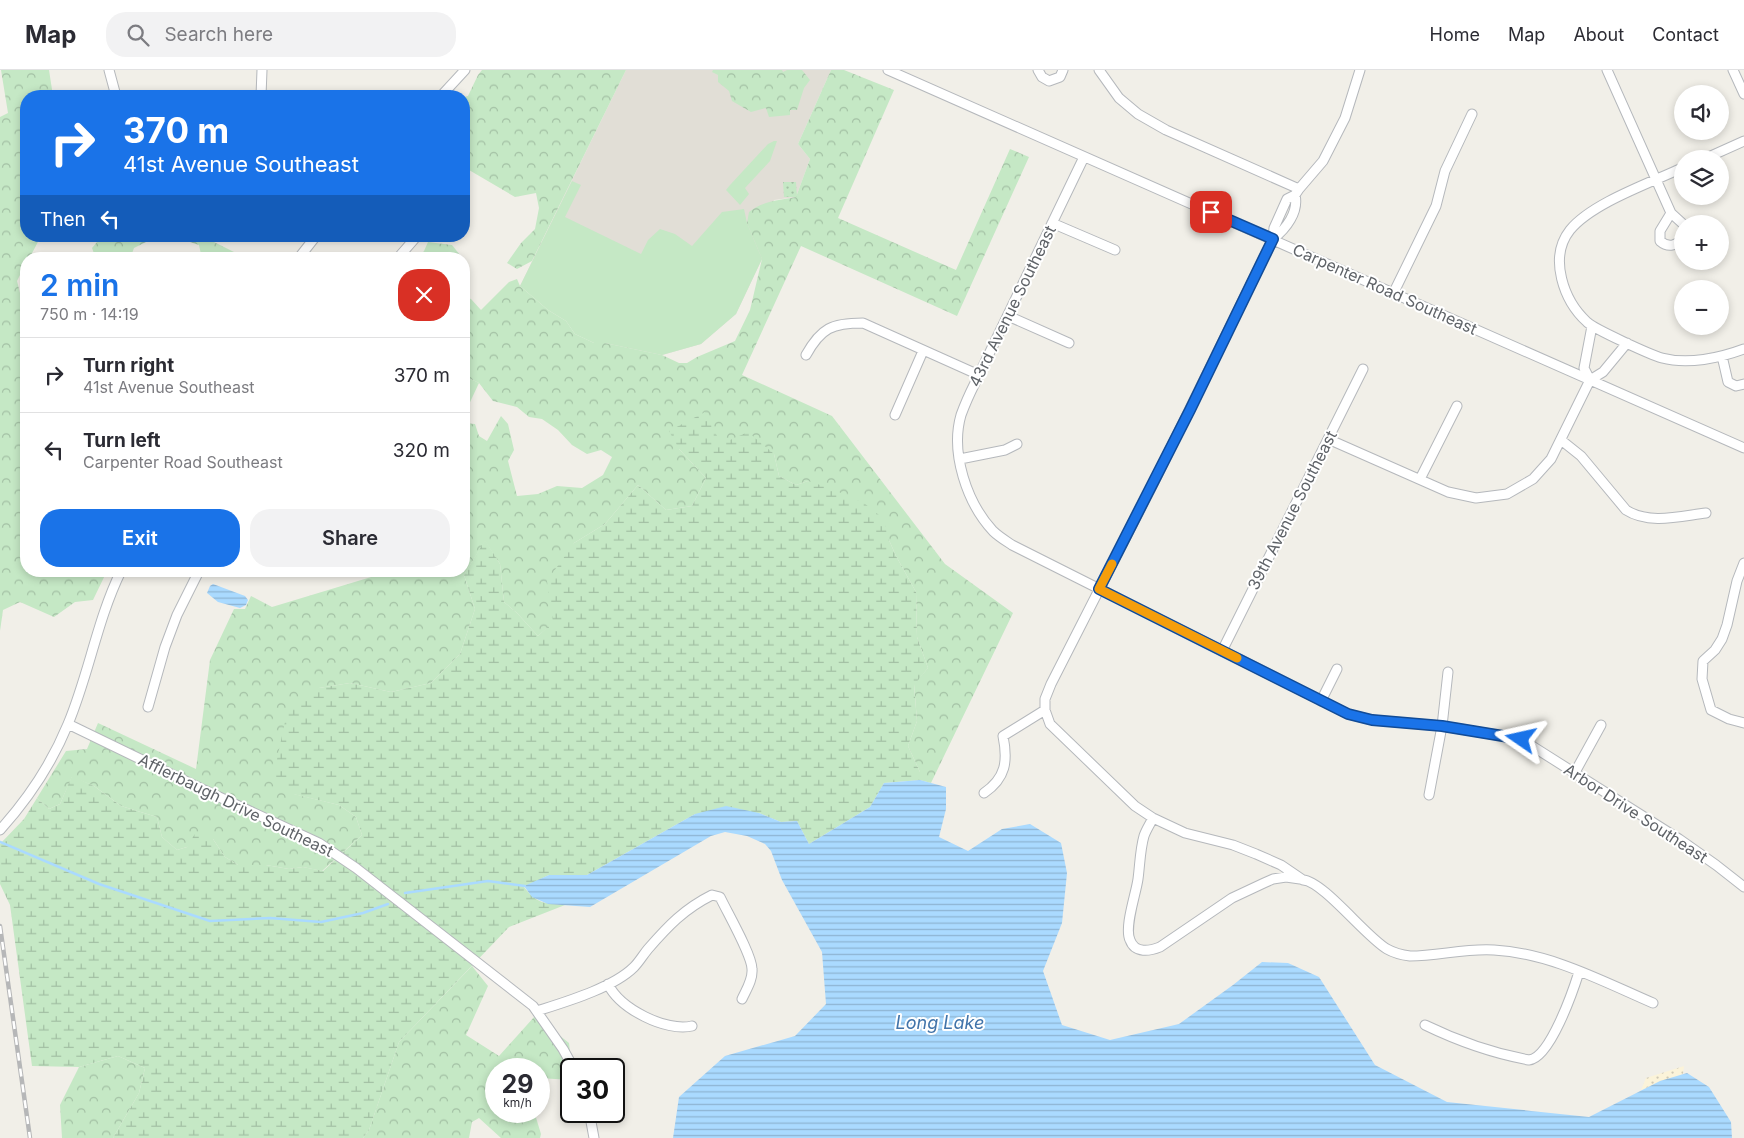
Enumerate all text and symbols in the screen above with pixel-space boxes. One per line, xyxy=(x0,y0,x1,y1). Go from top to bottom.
search box xyxy=(106,12,456,57)
text: Map xyxy=(25,20,76,49)
icon: search xyxy=(124,21,152,49)
text: Search here xyxy=(164,23,273,46)
text: Home xyxy=(1430,24,1480,45)
text: Map xyxy=(1508,24,1545,45)
text: About xyxy=(1573,24,1624,45)
text: Contact xyxy=(1652,24,1719,45)
map controls xyxy=(1674,85,1729,335)
button: sound xyxy=(1674,85,1729,140)
text: 370 m xyxy=(123,109,229,151)
icon: right xyxy=(40,110,105,175)
button: layers xyxy=(1674,150,1729,205)
text: 41st Avenue Southeast xyxy=(123,151,359,177)
pin xyxy=(1190,191,1232,233)
icon: arrive xyxy=(1197,198,1225,226)
icon: left xyxy=(96,205,124,233)
text: Then xyxy=(40,208,86,231)
button: + xyxy=(1674,215,1729,270)
street label: 43rd Avenue Southeast xyxy=(964,222,1060,390)
street label: Carpenter Road Southeast xyxy=(1290,239,1480,339)
text: 2 min xyxy=(40,267,119,303)
button: close xyxy=(398,269,450,321)
button: − xyxy=(1674,280,1729,335)
text: 750 m · 14:19 xyxy=(40,304,139,324)
text: Turn right xyxy=(83,354,174,377)
icon: right xyxy=(40,361,68,389)
text: 370 m xyxy=(394,364,450,387)
text: 41st Avenue Southeast xyxy=(83,377,255,397)
street label: 39th Avenue Southeast xyxy=(1243,427,1341,593)
text: Turn left xyxy=(83,429,161,452)
icon: left xyxy=(40,436,68,464)
text: 320 m xyxy=(393,439,450,462)
text: Carpenter Road Southeast xyxy=(83,452,283,472)
button: Exit xyxy=(40,509,240,567)
button: Share xyxy=(250,509,450,567)
position arrow xyxy=(1494,712,1546,764)
street label: Afflerbaugh Drive Southeast xyxy=(135,749,337,861)
street label: Arbor Drive Southeast xyxy=(1560,759,1712,867)
water label: Long Lake xyxy=(896,1012,984,1033)
speed limit sign: 30 xyxy=(560,1058,625,1123)
text: 29 xyxy=(502,1069,533,1099)
text: km/h xyxy=(503,1095,532,1110)

